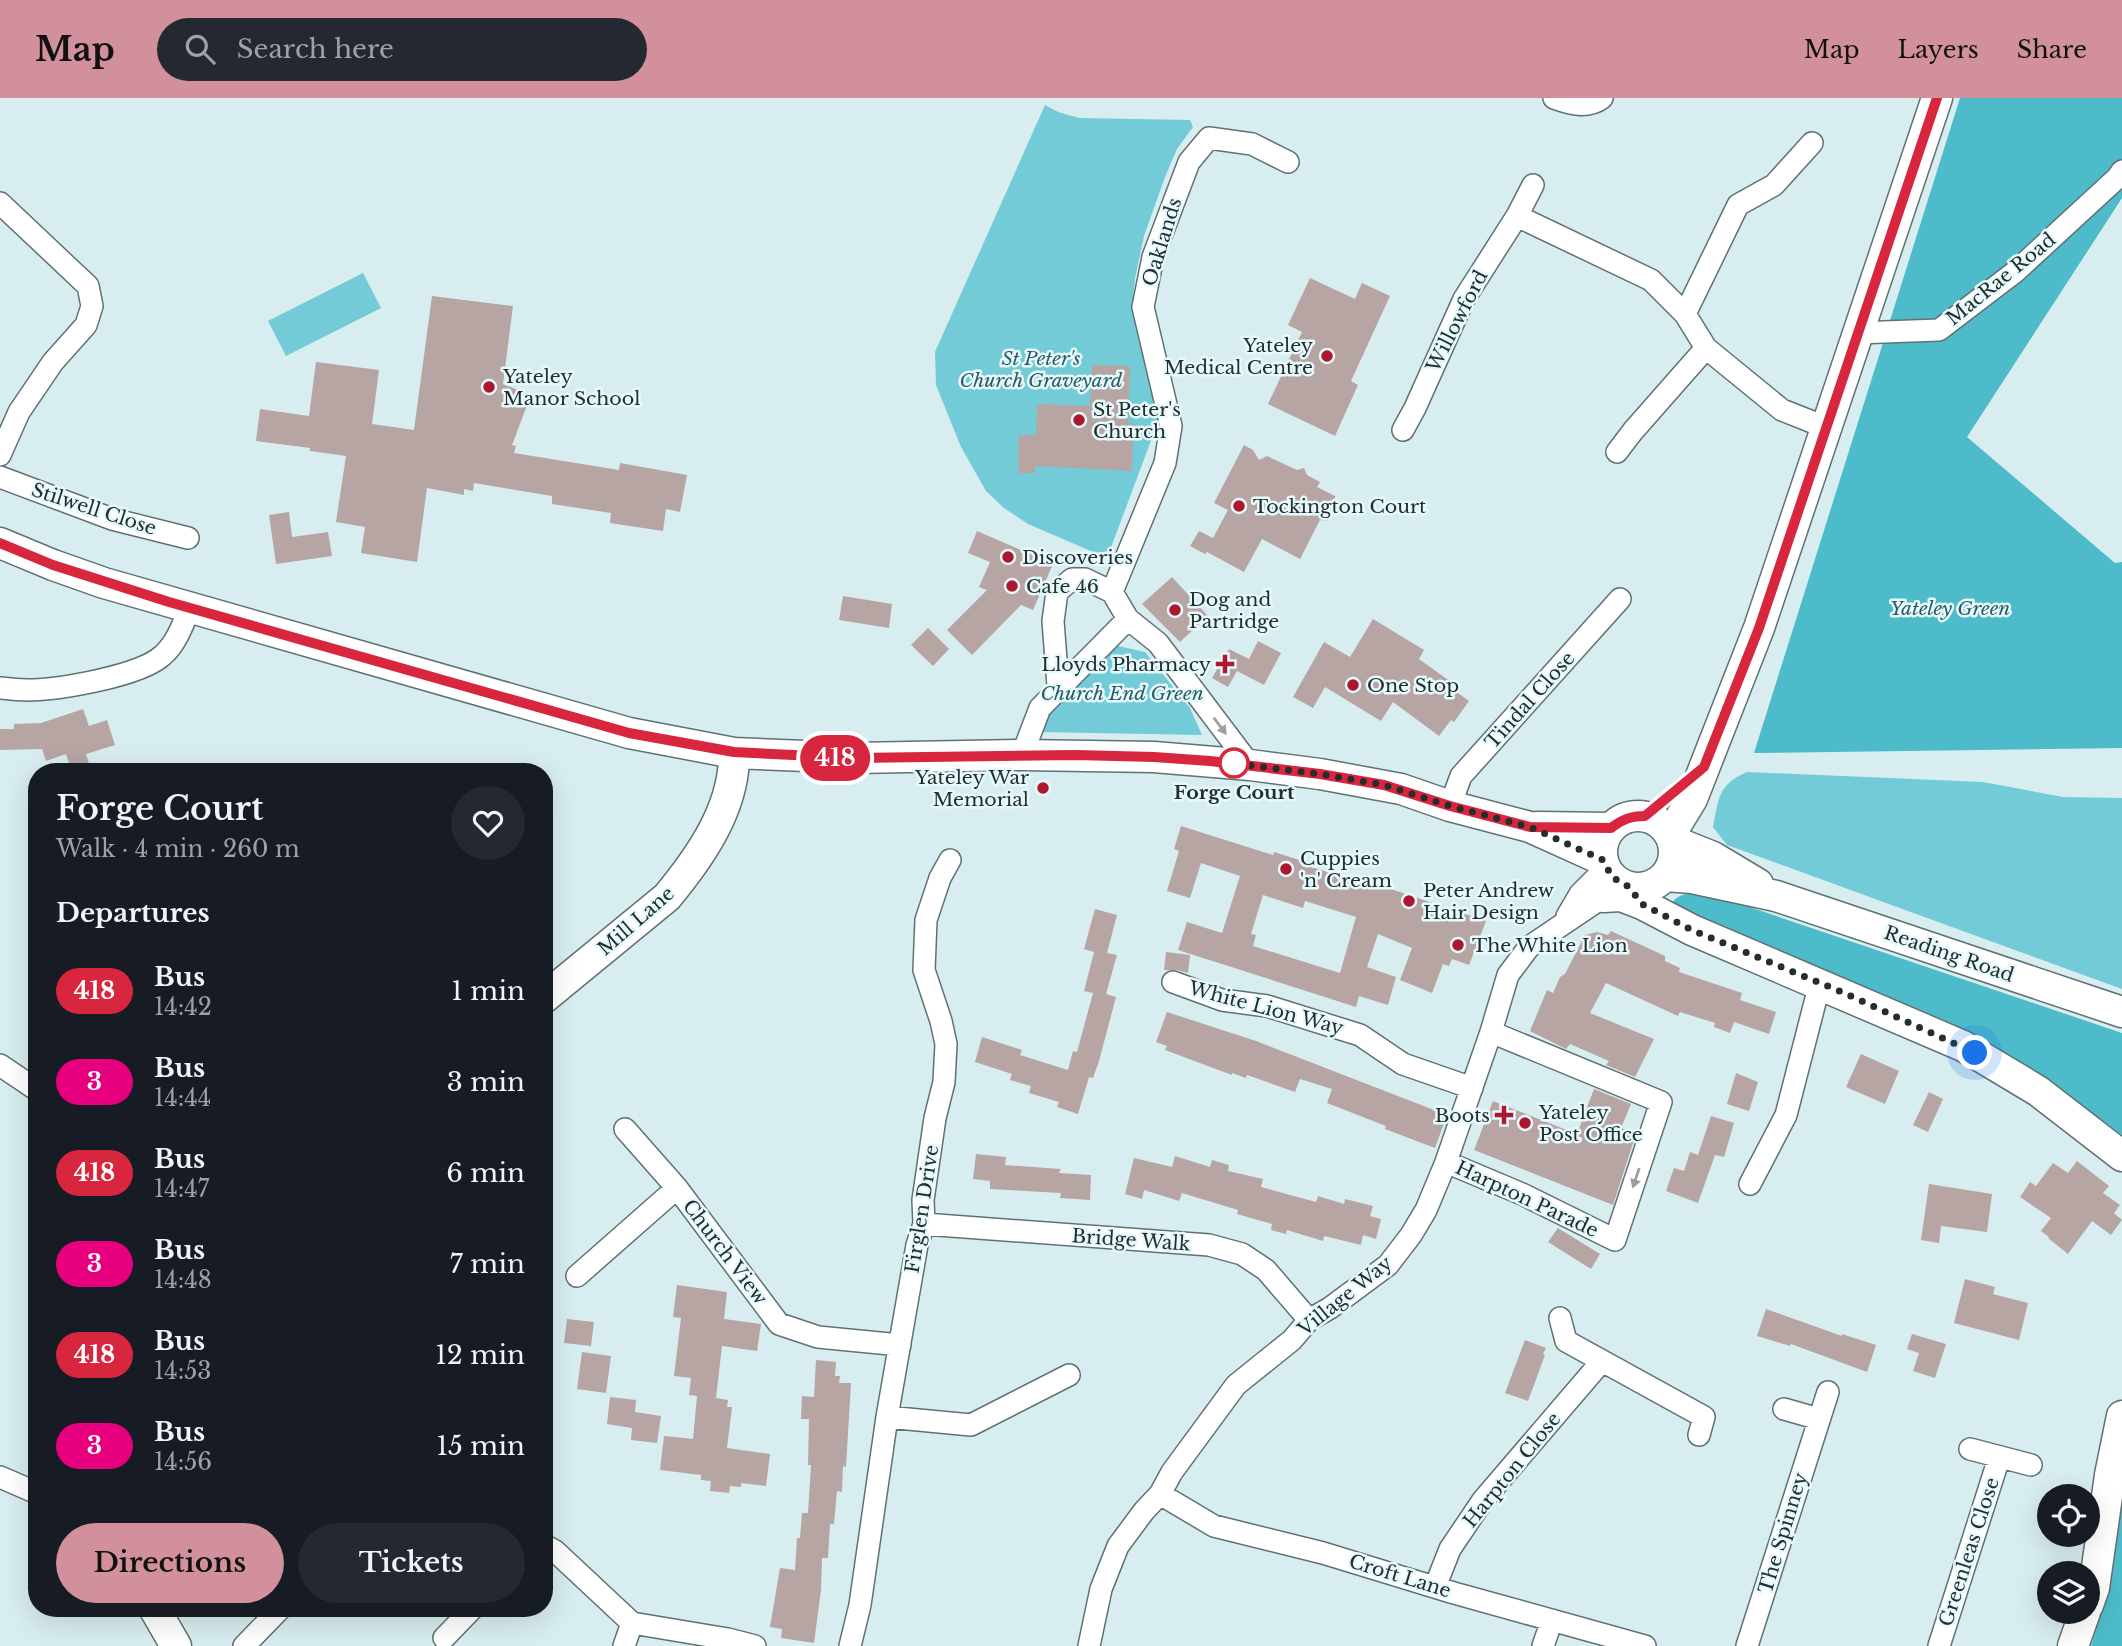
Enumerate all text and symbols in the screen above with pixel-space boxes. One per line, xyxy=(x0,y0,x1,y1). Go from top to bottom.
search box xyxy=(157,18,647,81)
text: Map xyxy=(35,29,115,70)
icon: search xyxy=(181,30,219,68)
text: Search here xyxy=(237,33,394,65)
text: Map xyxy=(1804,35,1860,64)
text: Layers xyxy=(1898,35,1979,64)
text: Share xyxy=(2017,35,2087,64)
street label: Oaklands xyxy=(1138,195,1186,289)
street label: MacRae Road xyxy=(1942,228,2060,330)
street label: Willowford xyxy=(1421,266,1493,377)
place label: Yateley Medical Centre xyxy=(1164,334,1313,379)
park label: St Peter's Church Graveyard xyxy=(960,347,1123,392)
marker: Yateley Medical Centre xyxy=(1319,348,1335,364)
place label: Yateley Manor School xyxy=(502,365,640,410)
marker: Yateley Manor School xyxy=(481,379,497,395)
place label: St Peter's Church xyxy=(1093,398,1181,443)
marker: St Peter's Church xyxy=(1071,412,1087,428)
street label: Stilwell Close xyxy=(29,478,159,540)
place label: Tockington Court xyxy=(1253,495,1427,518)
marker: Tockington Court xyxy=(1231,498,1247,514)
place label: Discoveries xyxy=(1022,546,1133,569)
marker: Discoveries xyxy=(1000,549,1016,565)
place label: Cafe 46 xyxy=(1026,575,1099,598)
marker: Cafe 46 xyxy=(1004,578,1020,594)
place label: Dog and Partridge xyxy=(1189,588,1279,633)
park label: Yateley Green xyxy=(1890,597,2010,620)
marker: Dog and Partridge xyxy=(1167,602,1183,618)
street label: Tindal Close xyxy=(1480,647,1580,753)
place label: Lloyds Pharmacy xyxy=(1041,653,1211,676)
marker: Lloyds Pharmacy xyxy=(1217,656,1233,672)
place label: One Stop xyxy=(1367,674,1459,697)
marker: One Stop xyxy=(1345,677,1361,693)
park label: Church End Green xyxy=(1040,682,1204,705)
one-way arrow xyxy=(1213,716,1228,734)
line badge: 418 xyxy=(795,735,875,781)
text: 418 xyxy=(814,743,856,772)
marker: Forge Court xyxy=(1219,748,1249,778)
place label: Yateley War Memorial xyxy=(914,766,1029,811)
marker: Yateley War Memorial xyxy=(1035,780,1051,796)
place label: Forge Court xyxy=(1174,781,1295,804)
button: heart xyxy=(451,786,525,860)
text: Forge Court xyxy=(56,788,264,829)
text: Walk · 4 min · 260 m xyxy=(56,835,300,863)
place label: Cuppies 'n' Cream xyxy=(1300,847,1392,892)
marker: Cuppies 'n' Cream xyxy=(1278,861,1294,877)
place label: Peter Andrew Hair Design xyxy=(1423,879,1554,924)
street label: Mill Lane xyxy=(593,882,679,960)
marker: Peter Andrew Hair Design xyxy=(1401,893,1417,909)
text: Departures xyxy=(56,897,210,929)
street label: Reading Road xyxy=(1881,921,2017,987)
place label: The White Lion xyxy=(1472,934,1628,957)
marker: The White Lion xyxy=(1450,937,1466,953)
text: Bus xyxy=(154,961,205,993)
text: 1 min xyxy=(451,975,525,1007)
text: 418 xyxy=(74,976,115,1005)
street label: White Lion Way xyxy=(1185,976,1346,1040)
text: 14:42 xyxy=(154,993,212,1021)
your location xyxy=(1957,1035,1992,1070)
text: Bus xyxy=(154,1052,205,1084)
text: 3 min xyxy=(447,1066,525,1098)
text: 3 xyxy=(87,1067,102,1096)
text: 14:44 xyxy=(154,1084,211,1112)
place label: Yateley Post Office xyxy=(1538,1101,1643,1146)
place label: Boots xyxy=(1435,1104,1490,1127)
marker: Boots xyxy=(1496,1107,1512,1123)
marker: Yateley Post Office xyxy=(1517,1115,1533,1131)
text: Bus xyxy=(154,1143,205,1175)
street label: Firglen Drive xyxy=(901,1143,943,1275)
street label: Harpton Parade xyxy=(1452,1156,1602,1242)
text: 6 min xyxy=(446,1157,525,1189)
text: 418 xyxy=(74,1158,115,1187)
one-way arrow xyxy=(1630,1167,1641,1188)
text: 14:47 xyxy=(154,1175,209,1203)
street label: Church View xyxy=(678,1195,772,1309)
street label: Bridge Walk xyxy=(1071,1224,1191,1256)
text: Bus xyxy=(154,1234,205,1266)
text: 7 min xyxy=(450,1248,525,1280)
text: 3 xyxy=(87,1249,102,1278)
street label: Village Way xyxy=(1293,1251,1396,1341)
text: 14:48 xyxy=(154,1266,212,1294)
text: Bus xyxy=(154,1325,205,1357)
text: 12 min xyxy=(435,1339,525,1371)
text: 418 xyxy=(74,1340,115,1369)
text: 14:53 xyxy=(154,1357,212,1385)
street label: Harpton Close xyxy=(1459,1408,1565,1532)
text: Bus xyxy=(154,1416,205,1448)
text: 15 min xyxy=(436,1430,525,1462)
text: 3 xyxy=(87,1431,102,1460)
text: 14:56 xyxy=(154,1448,212,1476)
street label: The Spinney xyxy=(1754,1470,1812,1596)
street label: Greenleas Close xyxy=(1934,1475,2004,1629)
map controls xyxy=(2037,1484,2100,1624)
button: locate xyxy=(2037,1484,2100,1547)
button: Directions xyxy=(56,1523,284,1603)
button: Tickets xyxy=(298,1523,525,1603)
street label: Croft Lane xyxy=(1346,1550,1454,1602)
button: layers xyxy=(2037,1561,2100,1624)

